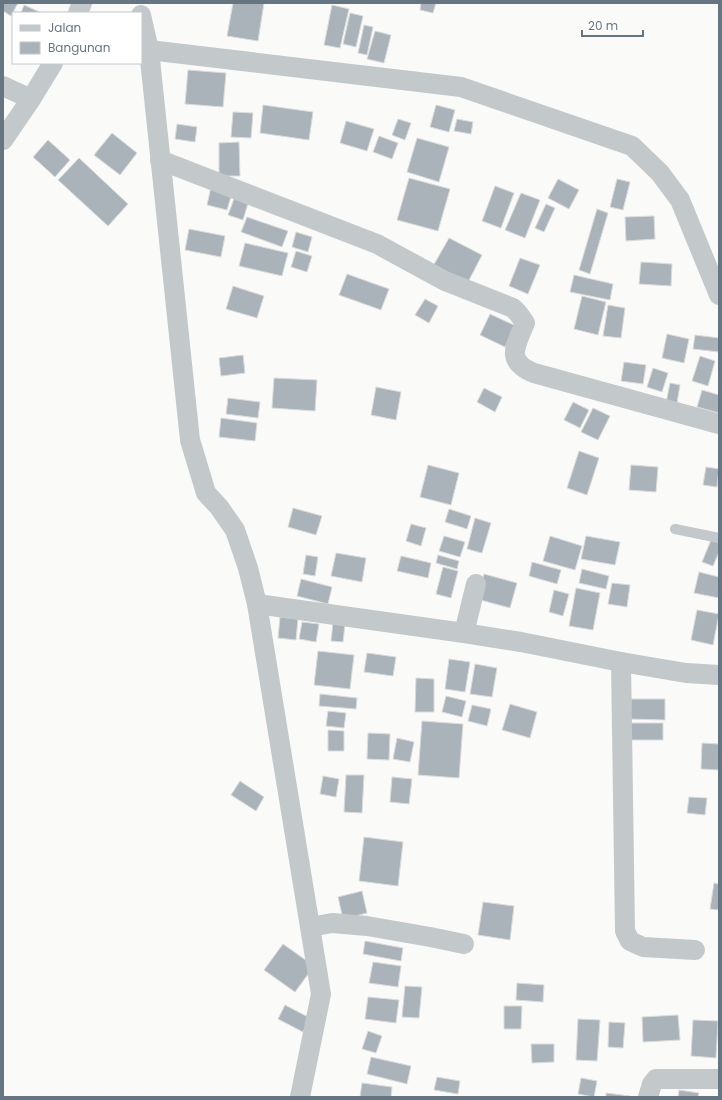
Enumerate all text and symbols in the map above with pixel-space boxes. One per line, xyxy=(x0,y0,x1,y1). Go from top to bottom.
legend xyxy=(12,12,142,64)
scale bar xyxy=(582,12,643,38)
text: 20 m xyxy=(588,17,618,34)
text: Jalan xyxy=(48,19,81,36)
text: Bangunan xyxy=(48,39,110,56)

